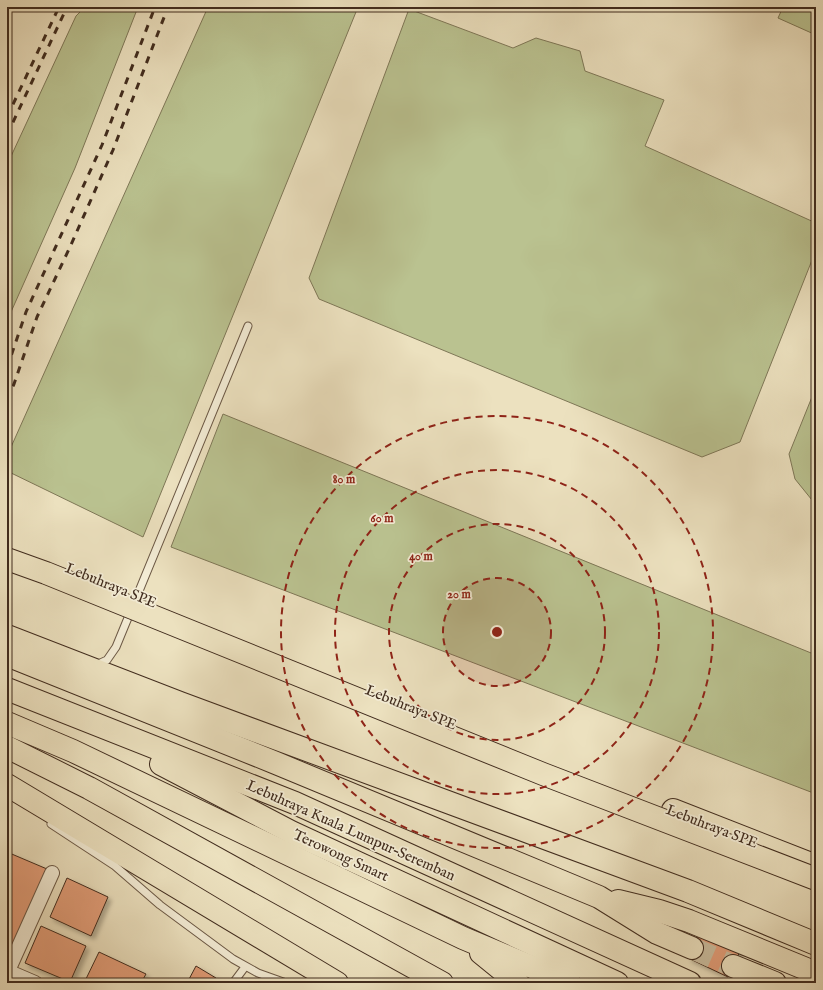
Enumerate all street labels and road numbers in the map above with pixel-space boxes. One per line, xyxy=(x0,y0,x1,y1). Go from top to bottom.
street label: Lebuhraya SPE xyxy=(62,558,159,612)
street label: Lebuhraya SPE xyxy=(362,680,459,734)
street label: Lebuhraya Kuala Lumpur–Seremban xyxy=(243,776,458,885)
street label: Lebuhraya SPE xyxy=(663,800,761,853)
street label: Terowong Smart xyxy=(290,825,392,886)

